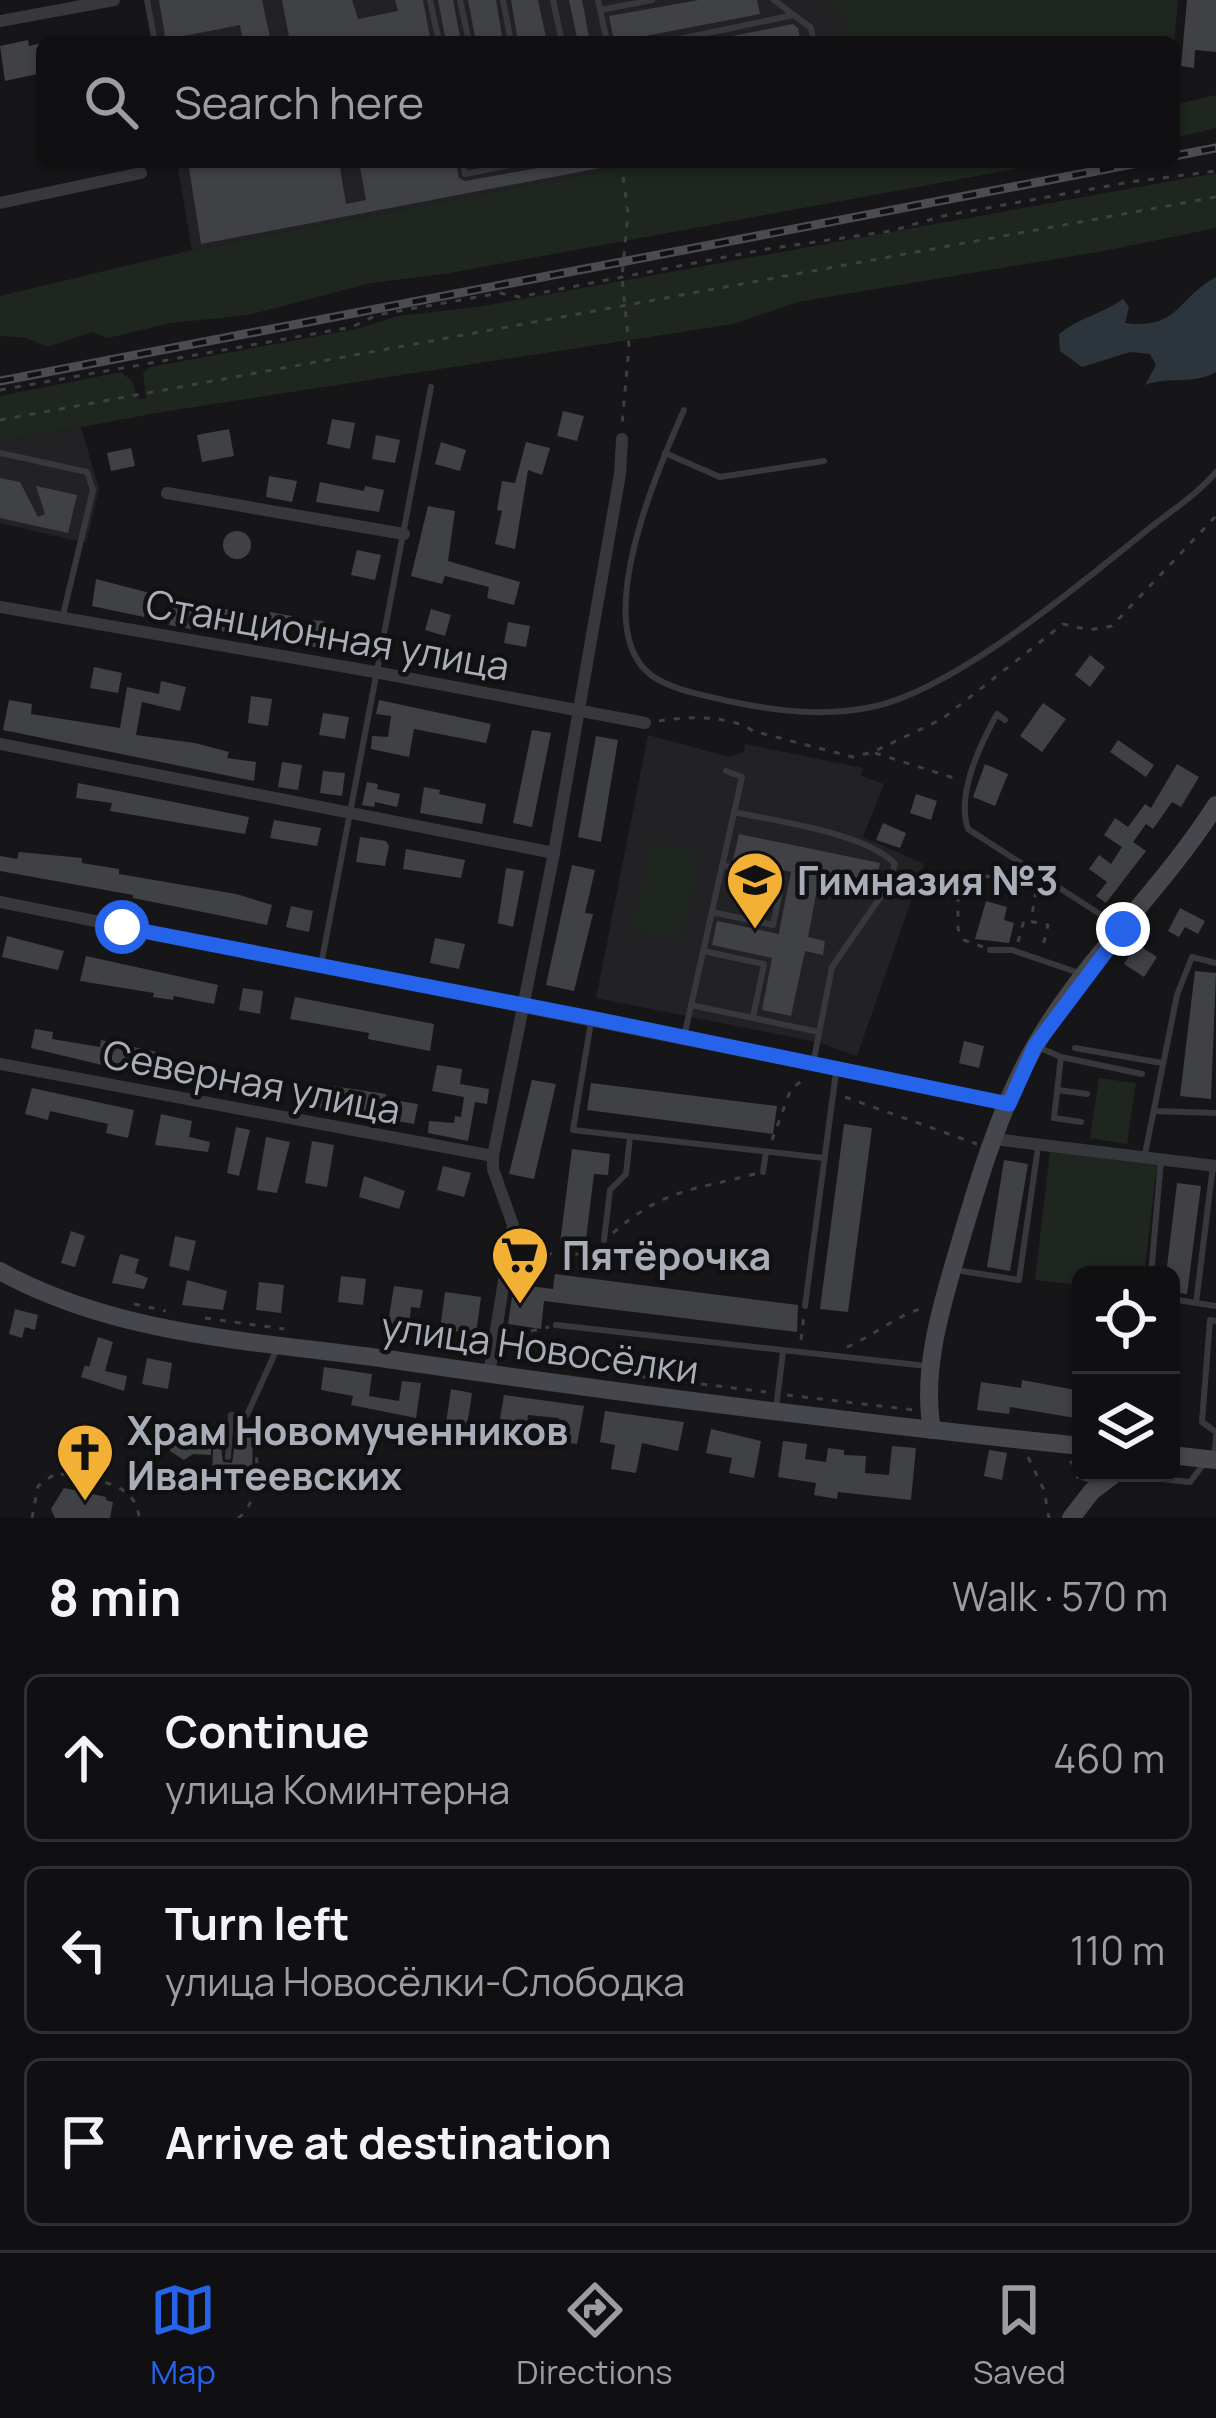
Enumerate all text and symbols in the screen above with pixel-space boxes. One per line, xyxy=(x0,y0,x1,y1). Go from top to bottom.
search box xyxy=(36,36,1180,168)
icon: search xyxy=(78,69,144,135)
text: Search here xyxy=(174,71,424,133)
street label: Станционная улица xyxy=(142,575,514,693)
school or university icon: Гимназия №3 xyxy=(724,849,786,931)
place label: Гимназия №3 xyxy=(797,853,1058,907)
route start xyxy=(95,900,149,954)
route end xyxy=(1096,902,1150,956)
street label: Северная улица xyxy=(99,1026,405,1136)
supermarket icon: Пятёрочка xyxy=(489,1224,551,1306)
place label: Пятёрочка xyxy=(562,1228,771,1282)
map controls xyxy=(1072,1266,1180,1482)
button: locate xyxy=(1072,1266,1180,1374)
street label: улица Новосёлки xyxy=(378,1298,702,1396)
button: layers xyxy=(1072,1374,1180,1482)
place label: Храм Новомученников Ивантеевских xyxy=(127,1403,568,1502)
church icon: Храм Новомученников Ивантеевских xyxy=(54,1421,116,1503)
text: 8 min xyxy=(48,1562,182,1631)
text: Walk · 570 m xyxy=(952,1569,1168,1623)
text: Continue xyxy=(165,1700,370,1762)
icon: ahead xyxy=(51,1725,117,1791)
text: 460 m xyxy=(1053,1731,1165,1785)
text: улица Коминтерна xyxy=(165,1762,510,1816)
text: Turn left xyxy=(165,1892,350,1954)
icon: left xyxy=(51,1917,117,1983)
text: 110 m xyxy=(1070,1923,1165,1977)
text: улица Новосёлки-Слободка xyxy=(165,1954,685,2008)
icon: arrive xyxy=(51,2109,117,2175)
text: Arrive at destination xyxy=(165,2111,612,2173)
tab: Map xyxy=(150,2277,216,2394)
tab: Directions xyxy=(516,2277,673,2394)
tab: Saved xyxy=(973,2277,1066,2394)

